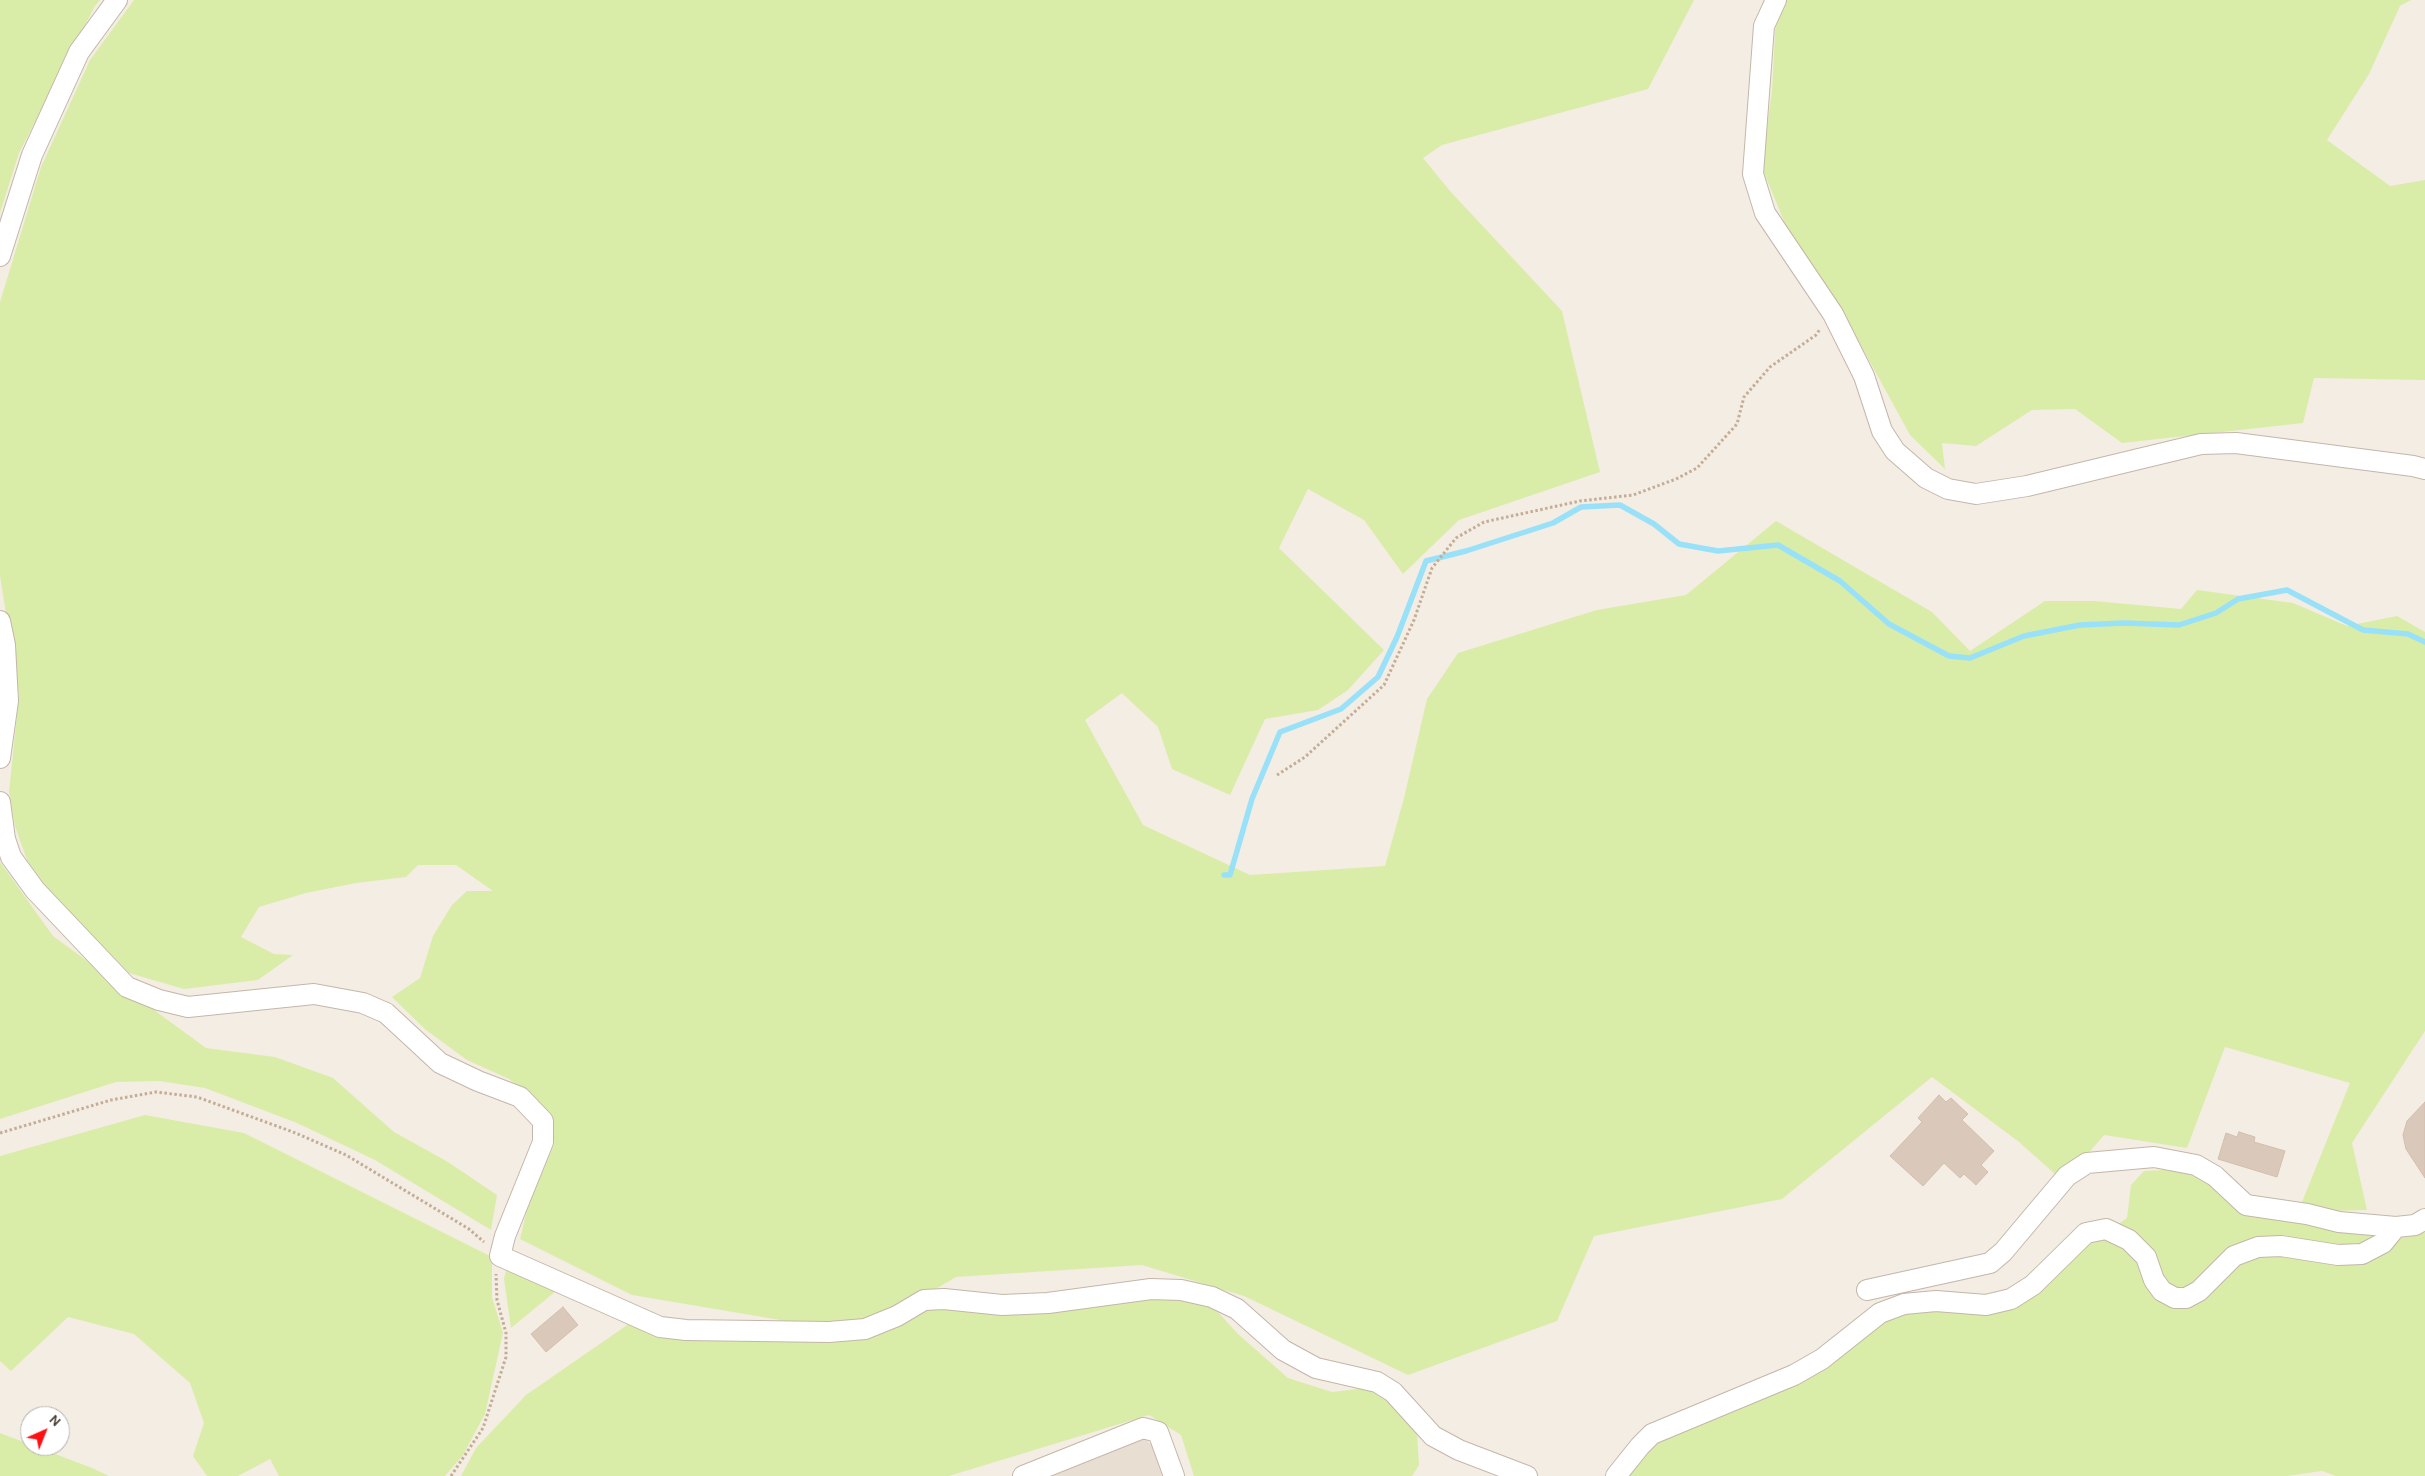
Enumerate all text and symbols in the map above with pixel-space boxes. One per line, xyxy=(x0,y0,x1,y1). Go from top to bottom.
north arrow xyxy=(20,1406,70,1456)
text: N xyxy=(46,1411,65,1430)

